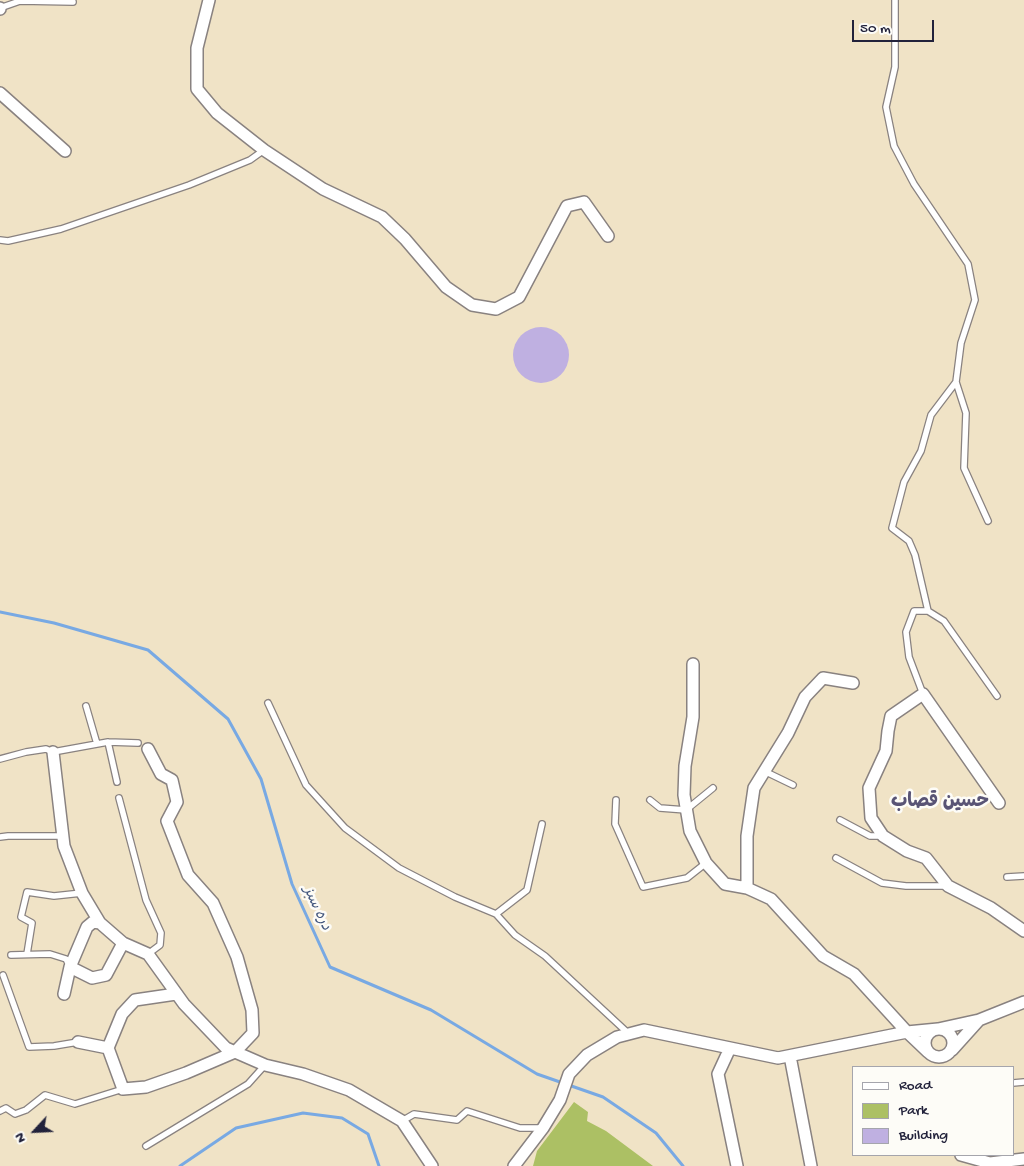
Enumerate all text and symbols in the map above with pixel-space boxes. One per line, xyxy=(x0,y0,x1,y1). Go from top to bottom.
scale bar xyxy=(854,10,936,42)
text: 50 m xyxy=(860,20,891,38)
district label: حسین قصاب xyxy=(891,792,989,814)
water label: دره سبز xyxy=(298,884,334,934)
legend xyxy=(852,1066,1014,1156)
text: Road xyxy=(899,1077,932,1095)
text: Park xyxy=(899,1102,928,1120)
north arrow xyxy=(10,1106,60,1156)
text: Building xyxy=(899,1127,948,1145)
text: N xyxy=(11,1130,31,1145)

